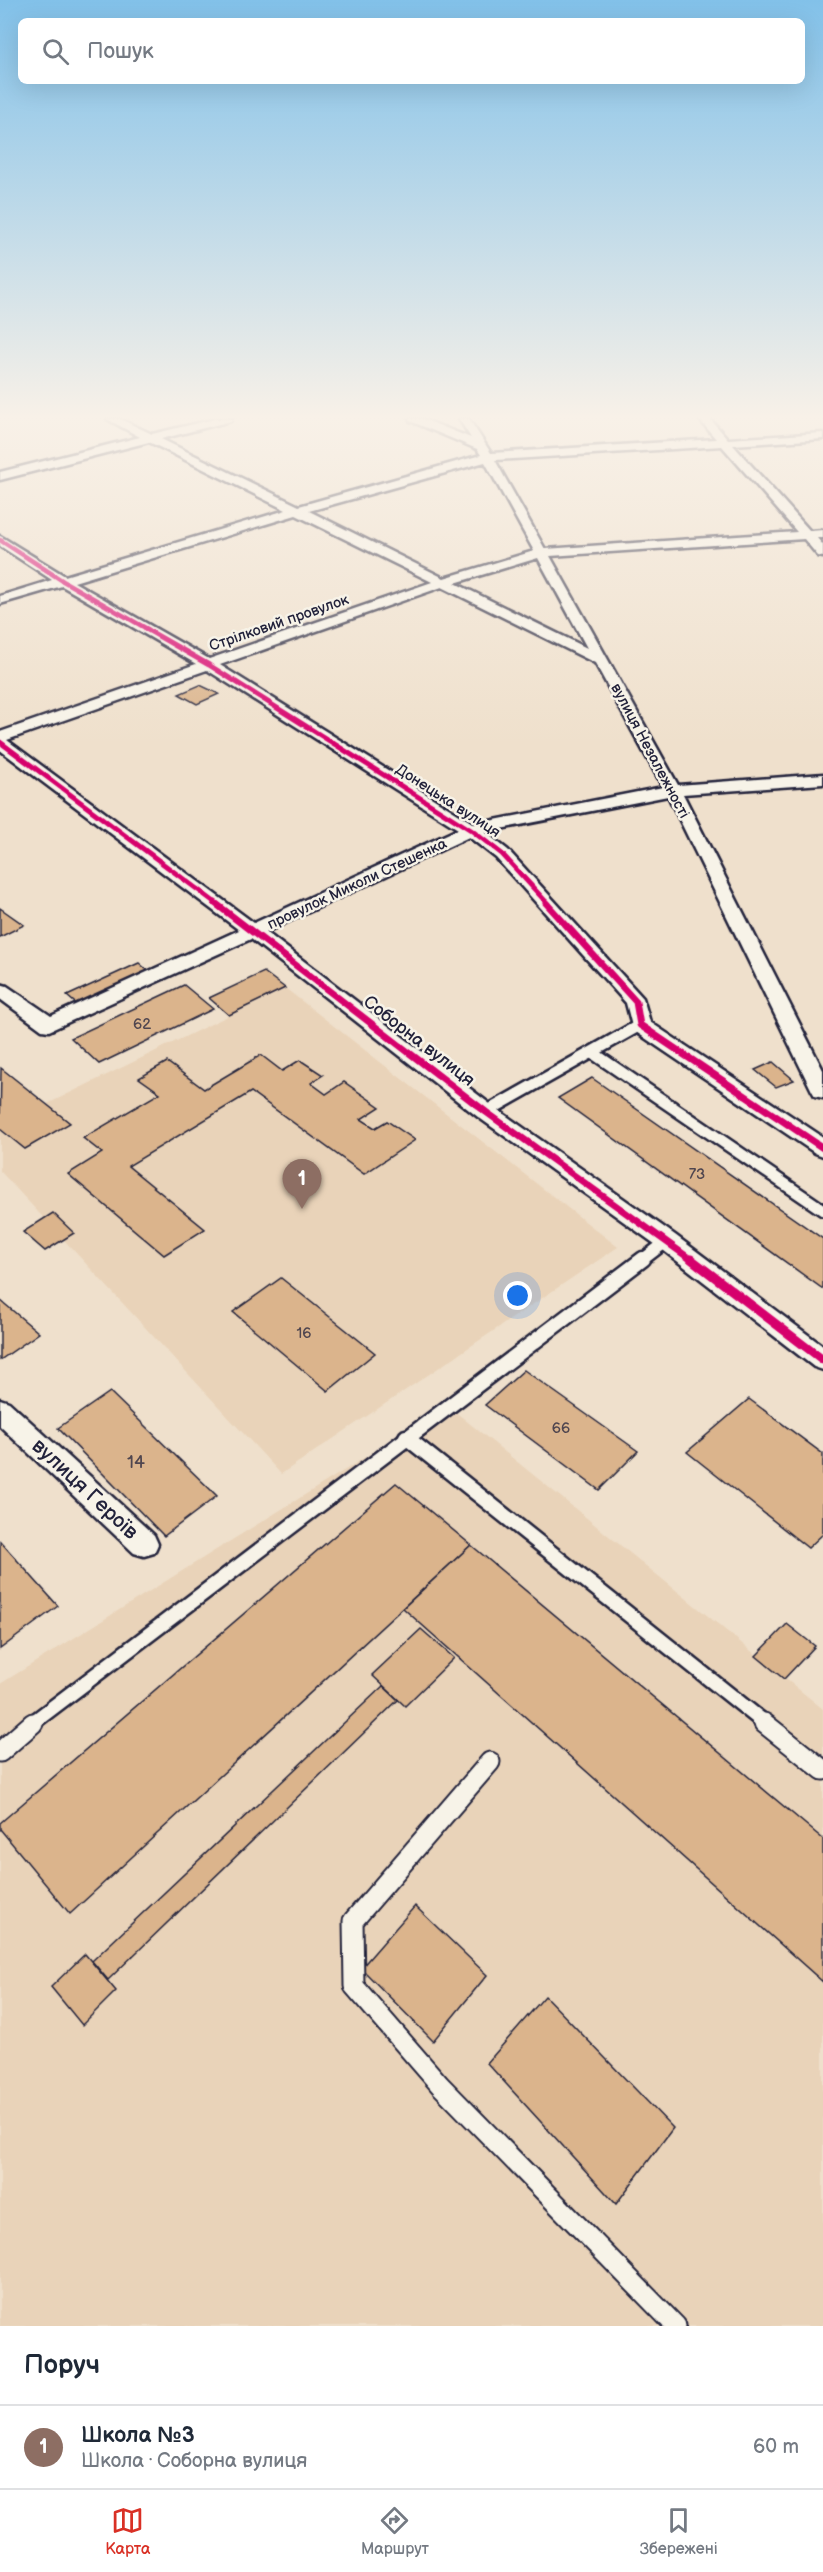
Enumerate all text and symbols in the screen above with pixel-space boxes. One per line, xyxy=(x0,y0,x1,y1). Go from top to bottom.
search box xyxy=(18,18,805,84)
icon: search xyxy=(39,35,72,68)
text: Пошук xyxy=(87,38,154,65)
street label: Стрілковий провулок xyxy=(207,590,351,656)
street label: вулиця Незалежності xyxy=(606,680,694,822)
street label: Донецька вулиця xyxy=(392,760,504,842)
street label: провулок Миколи Стешенка xyxy=(264,834,450,934)
street label: Соборна вулиця xyxy=(359,991,479,1091)
house number: 62 xyxy=(133,1015,151,1034)
pin: 1 xyxy=(282,1160,322,1209)
house number: 73 xyxy=(689,1165,705,1184)
your location xyxy=(503,1281,532,1310)
house number: 16 xyxy=(297,1324,311,1343)
house number: 66 xyxy=(552,1419,570,1438)
street label: вулиця Героїв xyxy=(27,1433,143,1545)
house number: 14 xyxy=(127,1452,145,1473)
text: Поруч xyxy=(24,2350,100,2381)
text: Школа №3 xyxy=(81,2422,195,2449)
text: 1 xyxy=(39,2435,48,2459)
text: 60 m xyxy=(753,2435,799,2459)
text: Школа · Соборна вулиця xyxy=(81,2449,307,2473)
tab: Карта xyxy=(105,2504,150,2559)
tab: Маршрут xyxy=(361,2504,429,2559)
tab: Збережені xyxy=(640,2504,718,2559)

